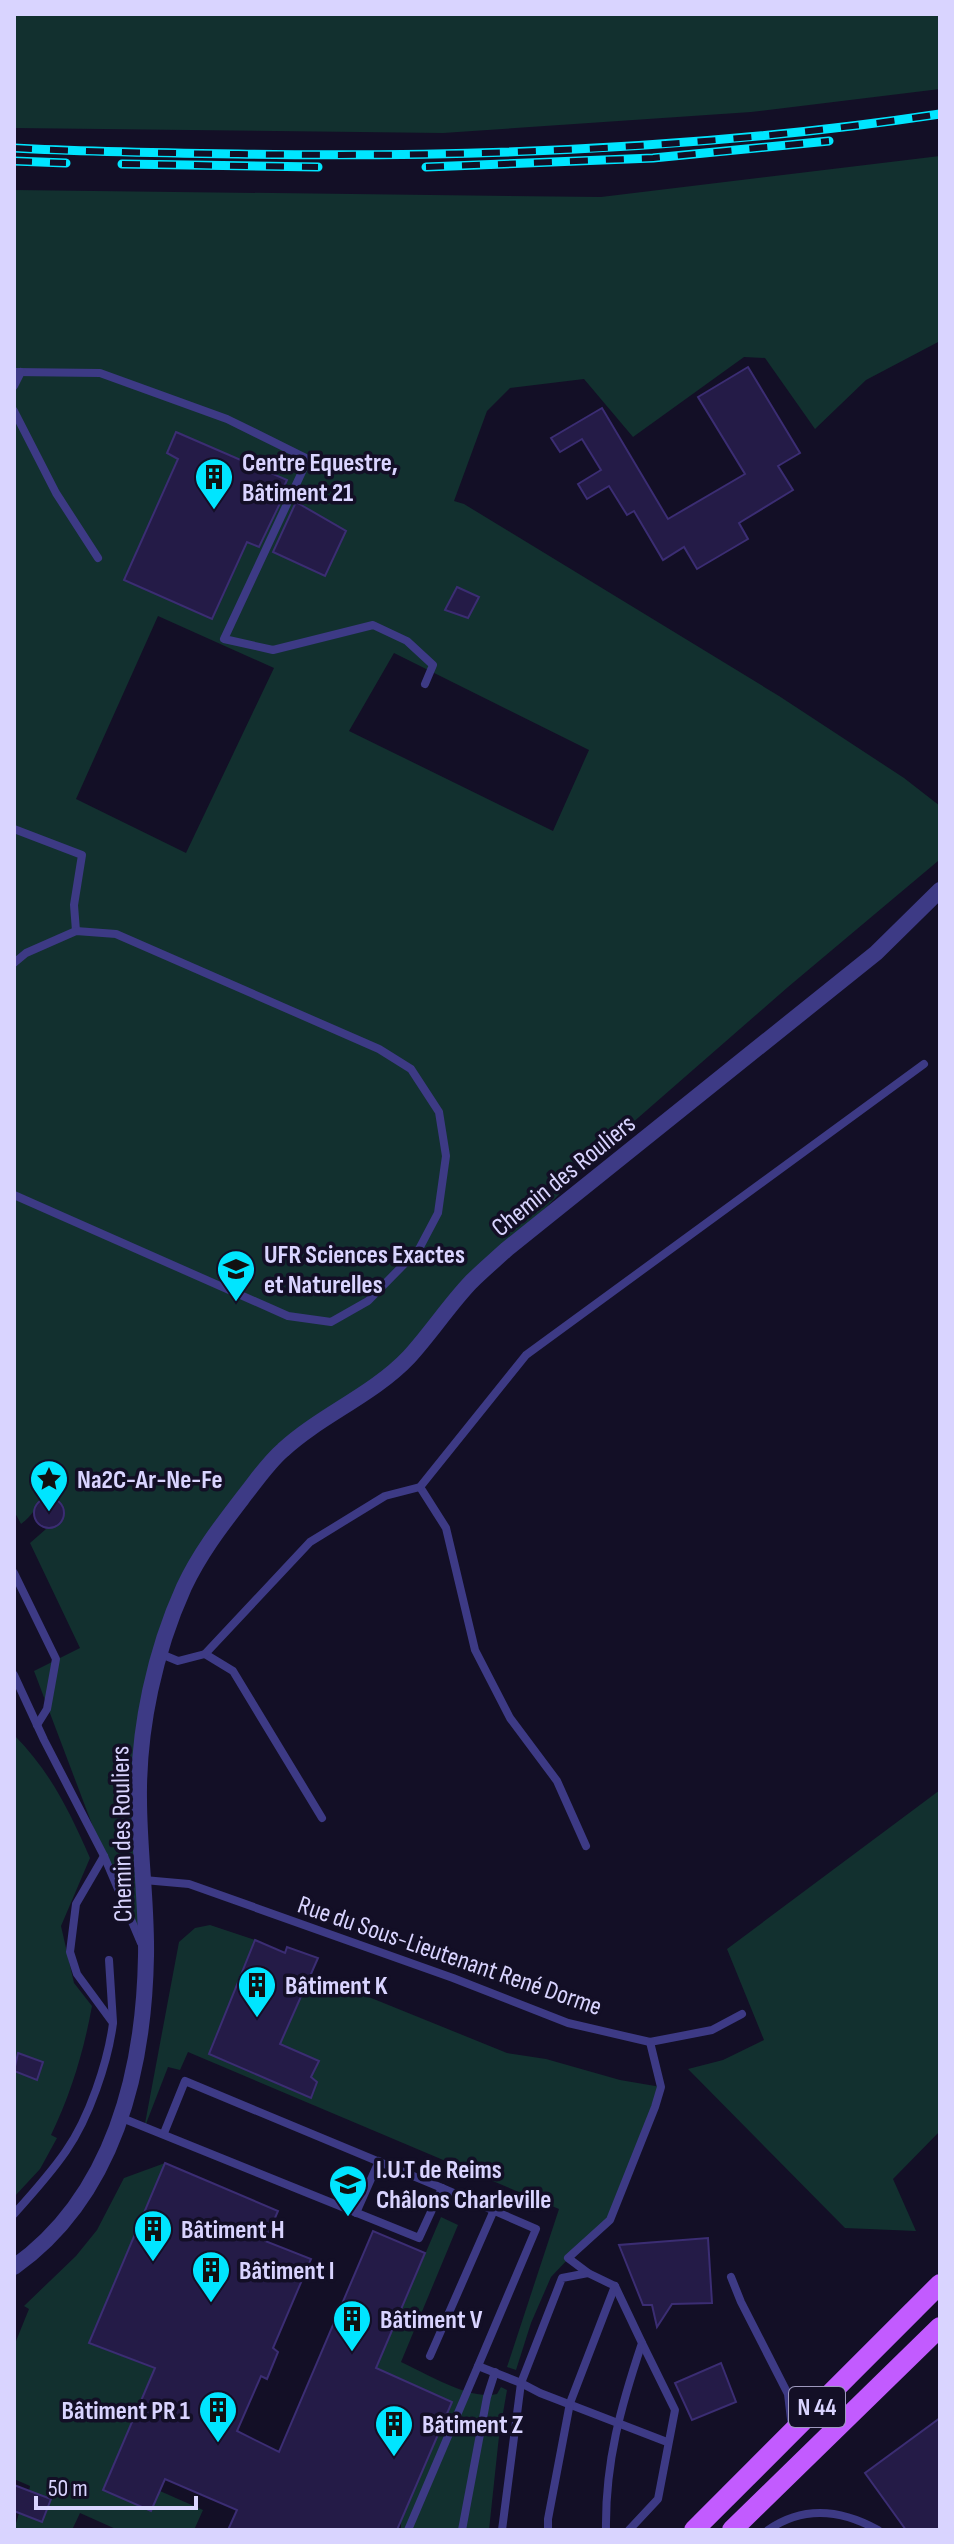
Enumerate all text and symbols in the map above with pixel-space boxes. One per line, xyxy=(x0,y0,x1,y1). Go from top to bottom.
place label: Centre Equestre, Bâtiment 21 xyxy=(242,448,398,509)
building icon: Centre Equestre, Bâtiment 21 xyxy=(193,456,235,511)
street label: Chemin des Rouliers xyxy=(486,1109,642,1244)
place label: UFR Sciences Exactes et Naturelles xyxy=(264,1240,465,1301)
school or university icon: UFR Sciences Exactes et Naturelles xyxy=(215,1248,257,1303)
place icon: Na2C-Ar-Ne-Fe xyxy=(28,1458,70,1513)
place label: Na2C-Ar-Ne-Fe xyxy=(77,1465,223,1496)
street label: Chemin des Rouliers xyxy=(105,1746,140,1922)
street label: Rue du Sous-Lieutenant René Dorme xyxy=(293,1890,606,2023)
building icon: Bâtiment K xyxy=(236,1964,278,2019)
place label: Bâtiment K xyxy=(285,1971,388,2002)
place label: I.U.T de Reims Châlons Charleville xyxy=(376,2155,551,2216)
school or university icon: I.U.T de Reims Châlons Charleville xyxy=(327,2163,369,2218)
building icon: Bâtiment H xyxy=(132,2208,174,2263)
place label: Bâtiment H xyxy=(181,2215,285,2246)
building icon: Bâtiment I xyxy=(190,2249,232,2304)
place label: Bâtiment I xyxy=(239,2256,334,2287)
building icon: Bâtiment V xyxy=(331,2298,373,2353)
place label: Bâtiment V xyxy=(380,2305,483,2336)
road number: N 44 xyxy=(789,2387,845,2427)
building icon: Bâtiment PR 1 xyxy=(197,2389,239,2444)
place label: Bâtiment PR 1 xyxy=(62,2396,190,2427)
building icon: Bâtiment Z xyxy=(373,2403,415,2458)
place label: Bâtiment Z xyxy=(422,2410,524,2441)
scale bar xyxy=(36,2460,196,2510)
text: 50 m xyxy=(48,2474,88,2503)

